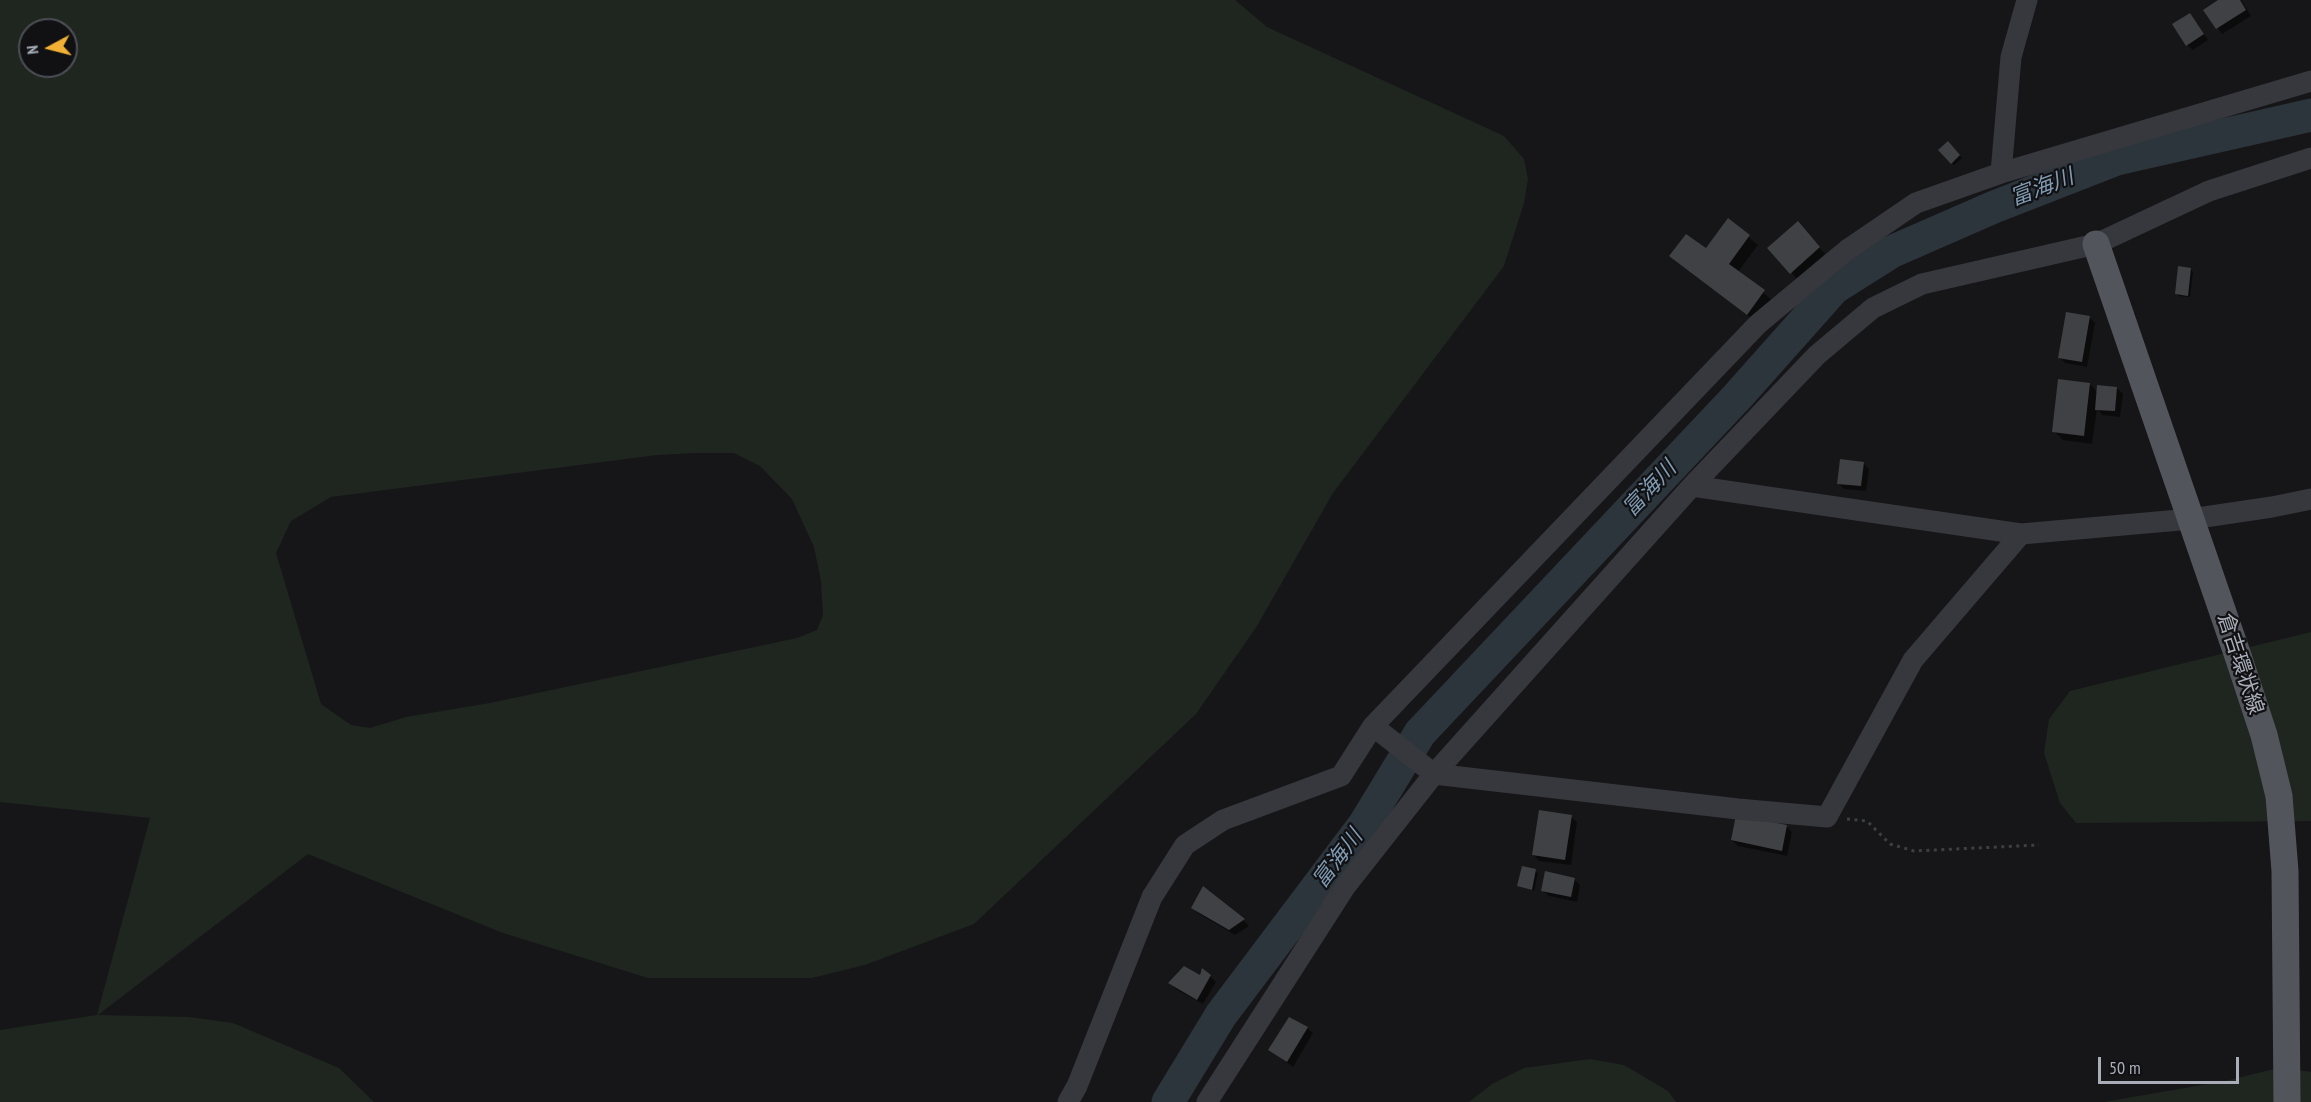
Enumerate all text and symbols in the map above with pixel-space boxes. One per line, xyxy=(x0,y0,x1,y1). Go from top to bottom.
north arrow xyxy=(18,18,78,78)
text: N xyxy=(22,44,43,55)
water label: 富海川 xyxy=(2006,164,2078,212)
water label: 富海川 xyxy=(1618,456,1682,522)
street label: 倉吉環状線 xyxy=(2212,610,2268,718)
water label: 富海川 xyxy=(1308,825,1368,893)
scale bar xyxy=(2101,1045,2242,1083)
text: 50 m xyxy=(2109,1056,2141,1079)

